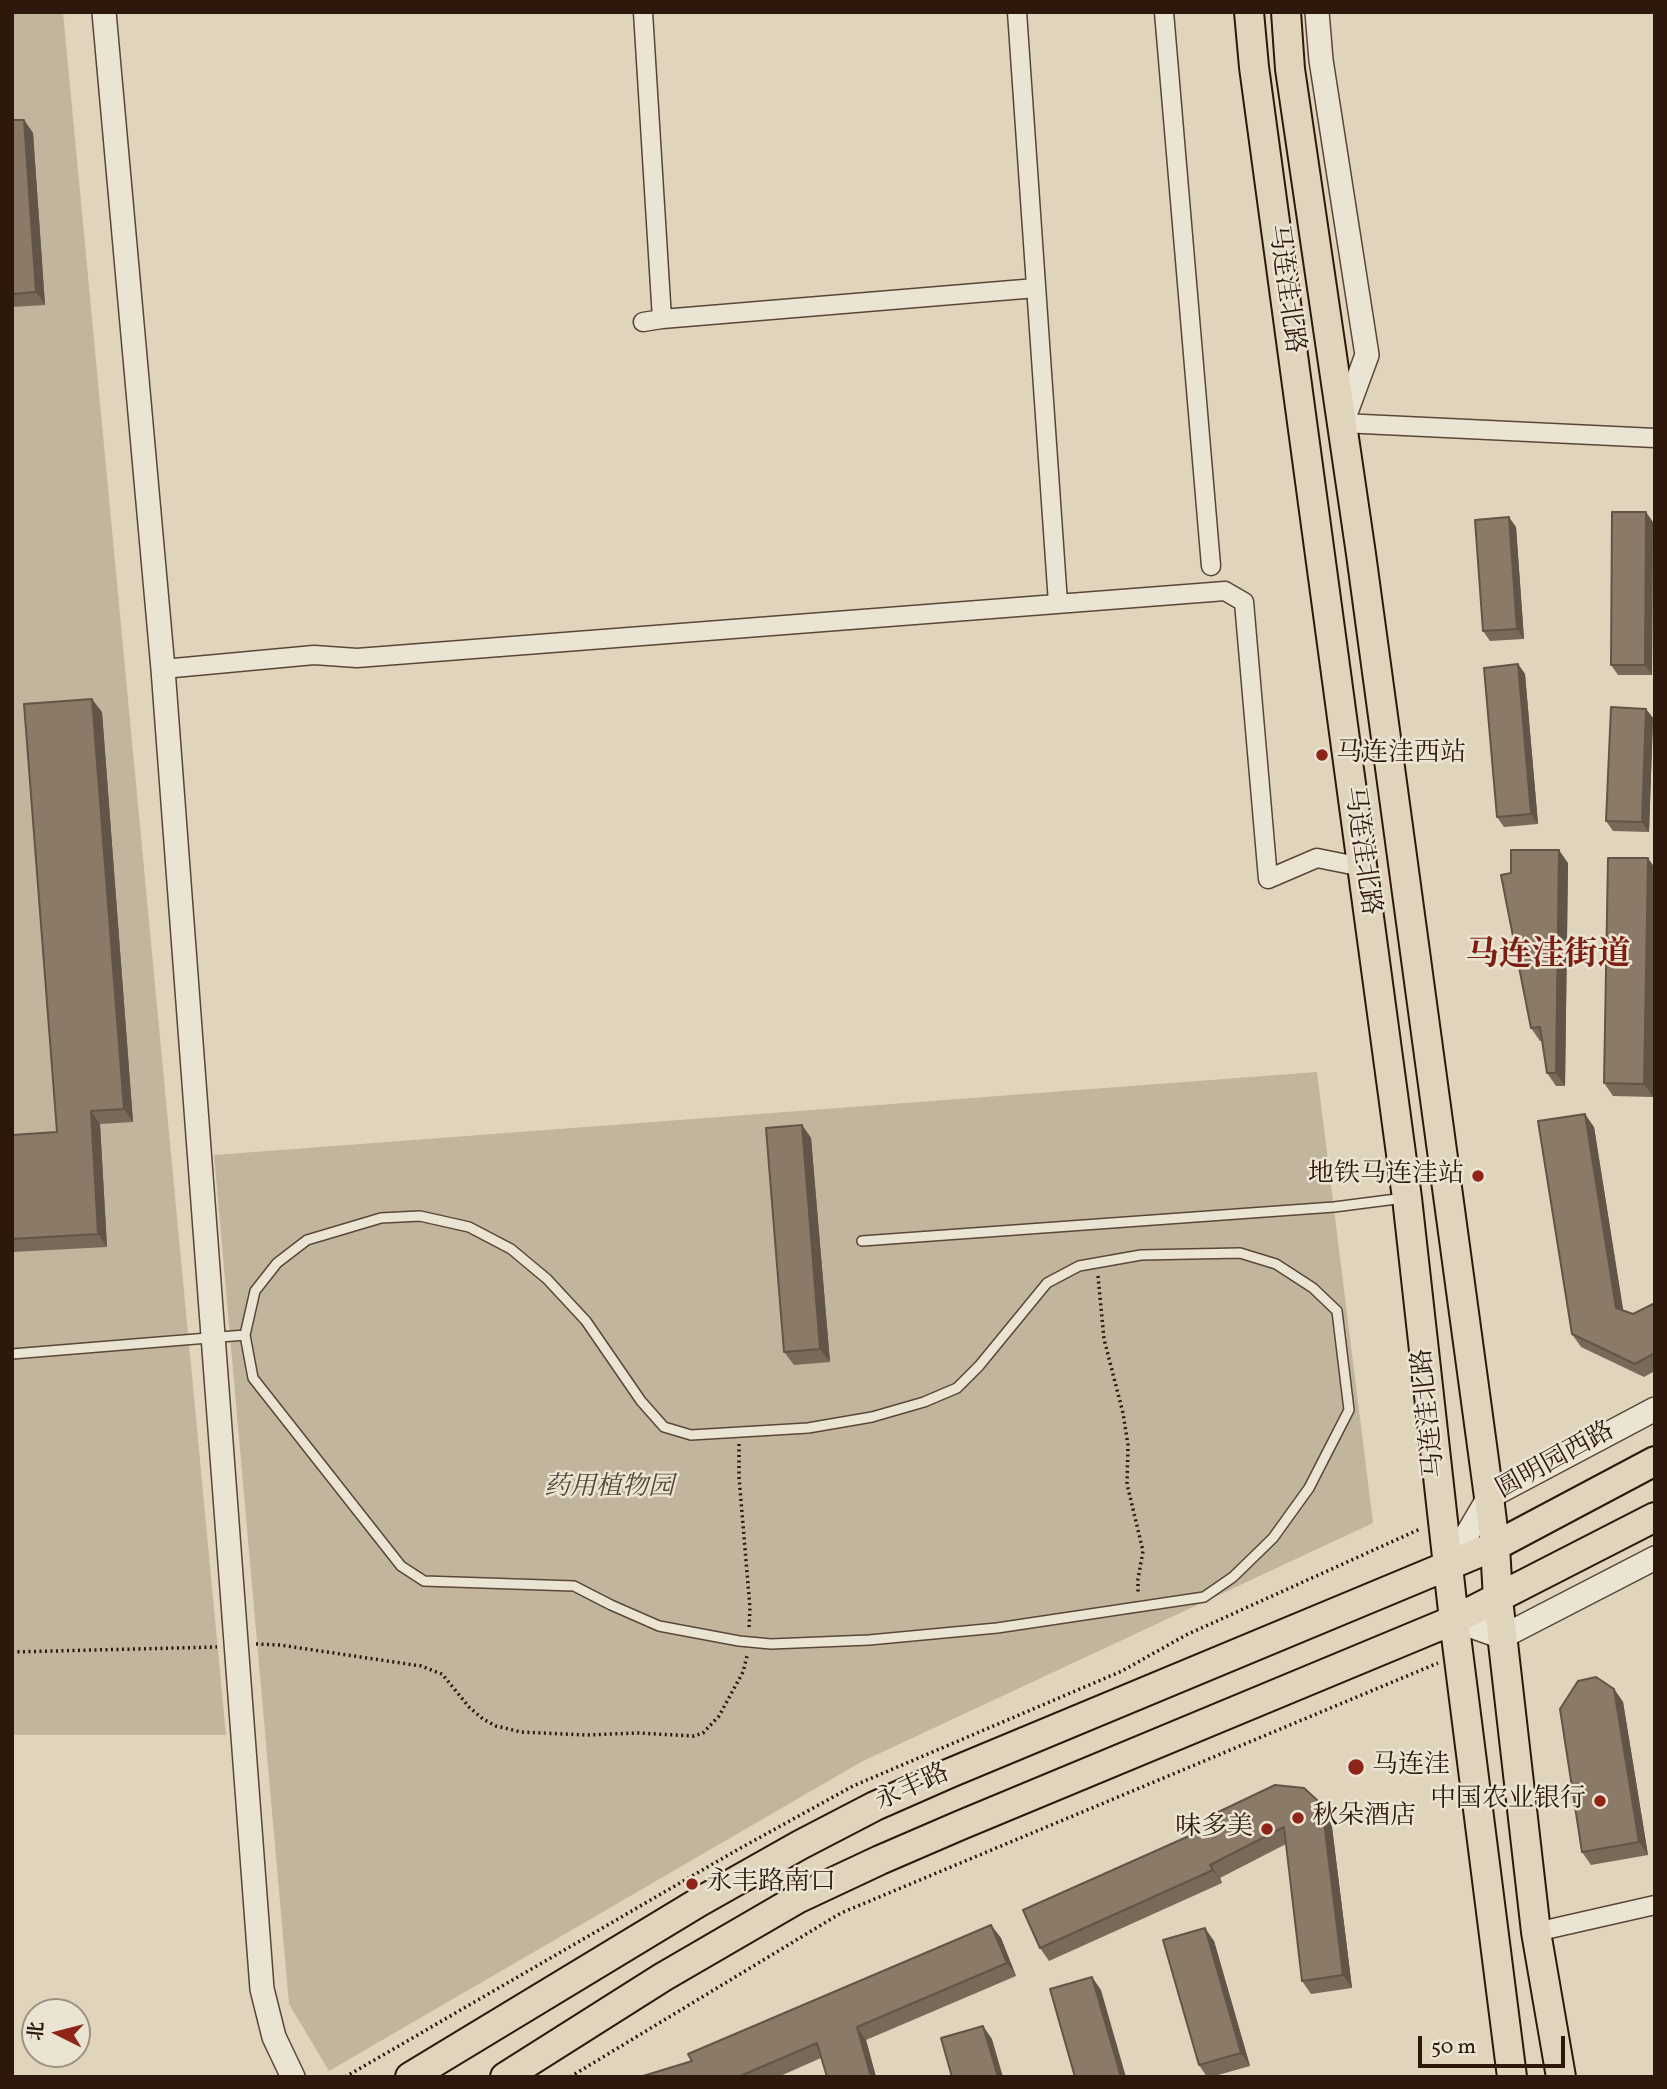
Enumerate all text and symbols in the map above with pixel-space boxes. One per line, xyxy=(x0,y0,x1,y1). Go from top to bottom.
street label: 马连洼北路 xyxy=(1260,222,1308,356)
place label: 马连洼西站 xyxy=(1336,739,1466,771)
marker: 马连洼西站 xyxy=(1314,747,1330,763)
street label: 马连洼北路 xyxy=(1336,784,1384,918)
district label: 马连洼街道 xyxy=(1466,938,1630,978)
place label: 地铁马连洼站 xyxy=(1308,1160,1464,1192)
marker: 地铁马连洼站 xyxy=(1470,1168,1486,1184)
street label: 马连洼北路 xyxy=(1409,1347,1453,1479)
street label: 圆明园西路 xyxy=(1492,1417,1620,1507)
park label: 药用植物园 xyxy=(544,1473,674,1505)
place label: 马连洼 xyxy=(1372,1751,1450,1783)
marker: 马连洼 xyxy=(1346,1757,1366,1777)
street label: 永丰路 xyxy=(871,1759,955,1819)
place label: 中国农业银行 xyxy=(1430,1785,1586,1817)
marker: 中国农业银行 xyxy=(1592,1793,1608,1809)
place label: 秋朵酒店 xyxy=(1312,1802,1416,1834)
marker: 秋朵酒店 xyxy=(1290,1810,1306,1826)
place label: 味多美 xyxy=(1175,1813,1253,1845)
marker: 味多美 xyxy=(1259,1821,1275,1837)
place label: 永丰路南口 xyxy=(706,1868,836,1900)
marker: 永丰路南口 xyxy=(684,1876,700,1892)
north arrow xyxy=(21,1998,91,2068)
text: 北 xyxy=(23,2020,51,2042)
scale bar xyxy=(1422,2022,1569,2066)
text: 50 m xyxy=(1431,2033,1476,2062)

